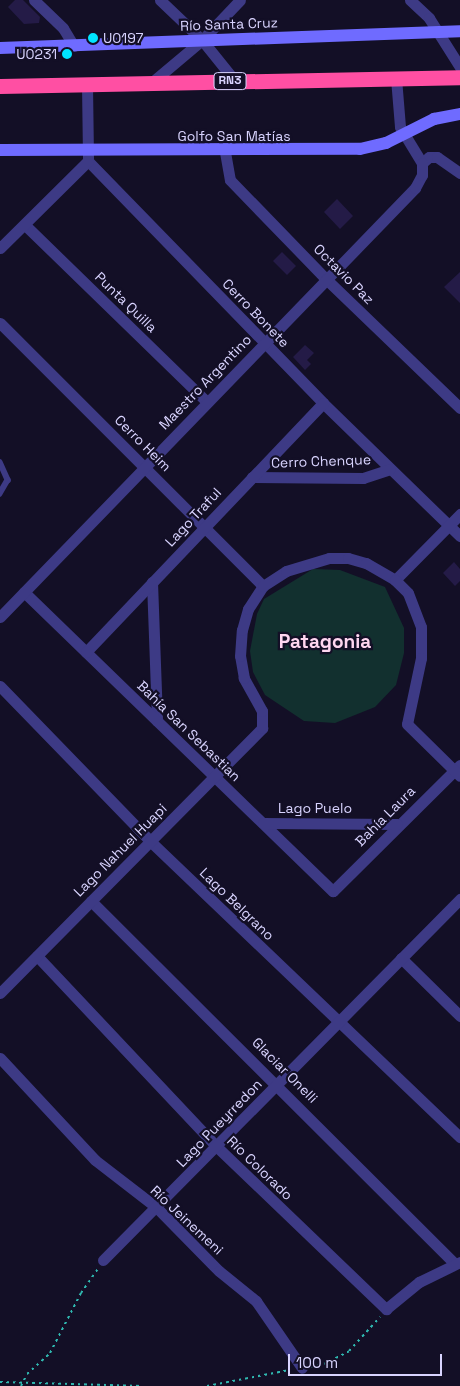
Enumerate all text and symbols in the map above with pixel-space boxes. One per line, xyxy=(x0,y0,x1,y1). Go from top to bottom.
street label: Río Santa Cruz xyxy=(180,14,278,34)
place label: U0197 xyxy=(103,30,143,46)
marker: U0197 xyxy=(87,32,99,44)
place label: U0231 xyxy=(16,46,57,62)
marker: U0231 xyxy=(61,48,73,60)
road number: RN3 xyxy=(212,72,248,90)
street label: Golfo San Matías xyxy=(177,128,291,144)
street label: Octavio Paz xyxy=(310,240,378,308)
street label: Punta Quilla xyxy=(92,268,160,336)
street label: Cerro Bonete xyxy=(219,275,293,351)
street label: Maestro Argentino xyxy=(155,331,255,433)
street label: Cerro Heim xyxy=(111,411,175,475)
street label: Cerro Chenque xyxy=(271,451,371,471)
street label: Lago Traful xyxy=(161,484,225,550)
district label: Patagonia xyxy=(279,631,371,653)
street label: Bahía San Sebastian xyxy=(134,677,244,785)
street label: Bahía Laura xyxy=(351,782,419,850)
street label: Lago Nahuel Huapi xyxy=(70,800,170,900)
street label: Lago Puelo xyxy=(278,800,352,816)
street label: Lago Belgrano xyxy=(196,864,278,944)
street label: Glaciar Onelli xyxy=(249,1034,321,1106)
street label: Lago Pueyrredon xyxy=(173,1076,265,1170)
street label: Río Colorado xyxy=(224,1133,296,1203)
street label: Río Jeinemeni xyxy=(147,1182,227,1258)
scale bar xyxy=(290,1344,444,1376)
text: 100 m xyxy=(296,1353,338,1372)

